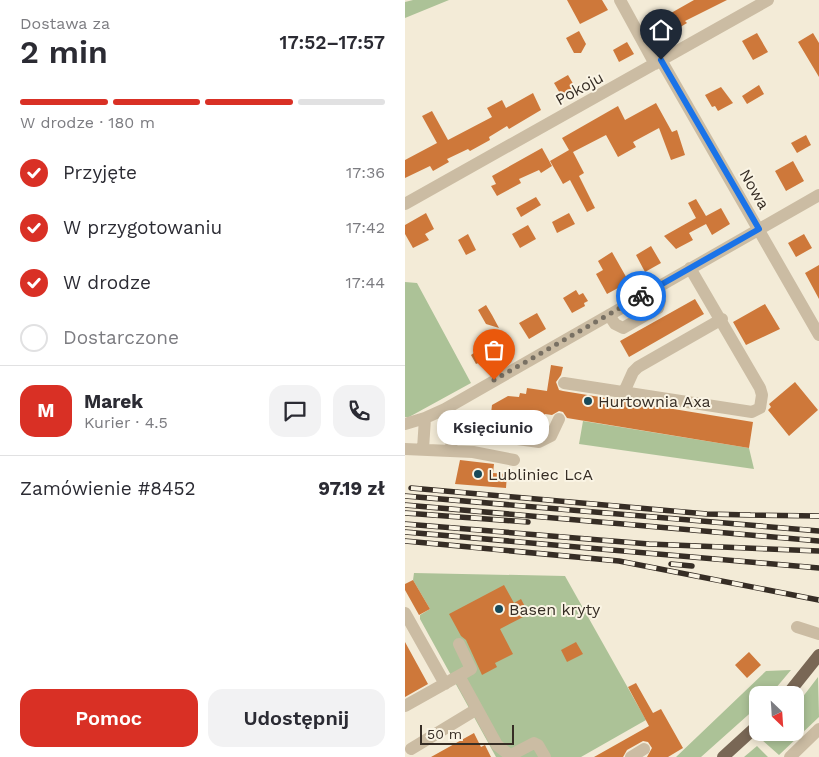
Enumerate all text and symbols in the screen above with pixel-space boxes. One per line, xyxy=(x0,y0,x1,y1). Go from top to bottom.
pin xyxy=(640,9,682,60)
text: Dostawa za xyxy=(20,14,110,33)
icon: home xyxy=(647,16,675,44)
text: 17:52–17:57 xyxy=(280,31,385,54)
text: 2 min xyxy=(20,33,108,71)
street label: Pokoju xyxy=(552,68,606,109)
text: W drodze · 180 m xyxy=(20,113,155,132)
icon: check xyxy=(20,159,48,187)
text: Przyjęte xyxy=(63,161,137,184)
text: 17:36 xyxy=(346,163,385,182)
street label: Nowa xyxy=(736,166,774,213)
icon: check xyxy=(20,214,48,242)
text: W przygotowaniu xyxy=(63,216,222,239)
text: 17:42 xyxy=(346,218,385,237)
icon: check xyxy=(20,269,48,297)
text: W drodze xyxy=(63,271,151,294)
courier xyxy=(616,271,666,321)
text: 17:44 xyxy=(345,273,385,292)
icon: bike xyxy=(627,282,655,310)
text: Dostarczone xyxy=(63,326,179,349)
pin xyxy=(473,329,515,380)
icon: bag xyxy=(480,336,508,364)
button: chat xyxy=(269,385,321,437)
button: phone xyxy=(333,385,385,437)
text: Marek xyxy=(84,390,143,413)
place label: Hurtownia Axa xyxy=(598,392,711,411)
marker: Hurtownia Axa xyxy=(582,395,594,407)
text: M xyxy=(37,399,55,422)
callout: Księciunio xyxy=(438,410,550,445)
text: Kurier · 4.5 xyxy=(84,413,168,432)
text: Księciunio xyxy=(453,418,533,437)
place label: Lubliniec LcA xyxy=(488,465,594,484)
marker: Lubliniec LcA xyxy=(472,468,484,480)
text: Zamówienie #8452 xyxy=(20,477,196,500)
text: 97.19 zł xyxy=(318,477,385,500)
place label: Basen kryty xyxy=(509,600,601,619)
marker: Basen kryty xyxy=(493,603,505,615)
north arrow xyxy=(749,686,804,741)
map controls xyxy=(749,686,804,741)
button: Pomoc xyxy=(20,689,198,747)
button: Udostępnij xyxy=(208,689,385,747)
scale bar xyxy=(420,722,514,745)
text: 50 m xyxy=(427,726,462,742)

